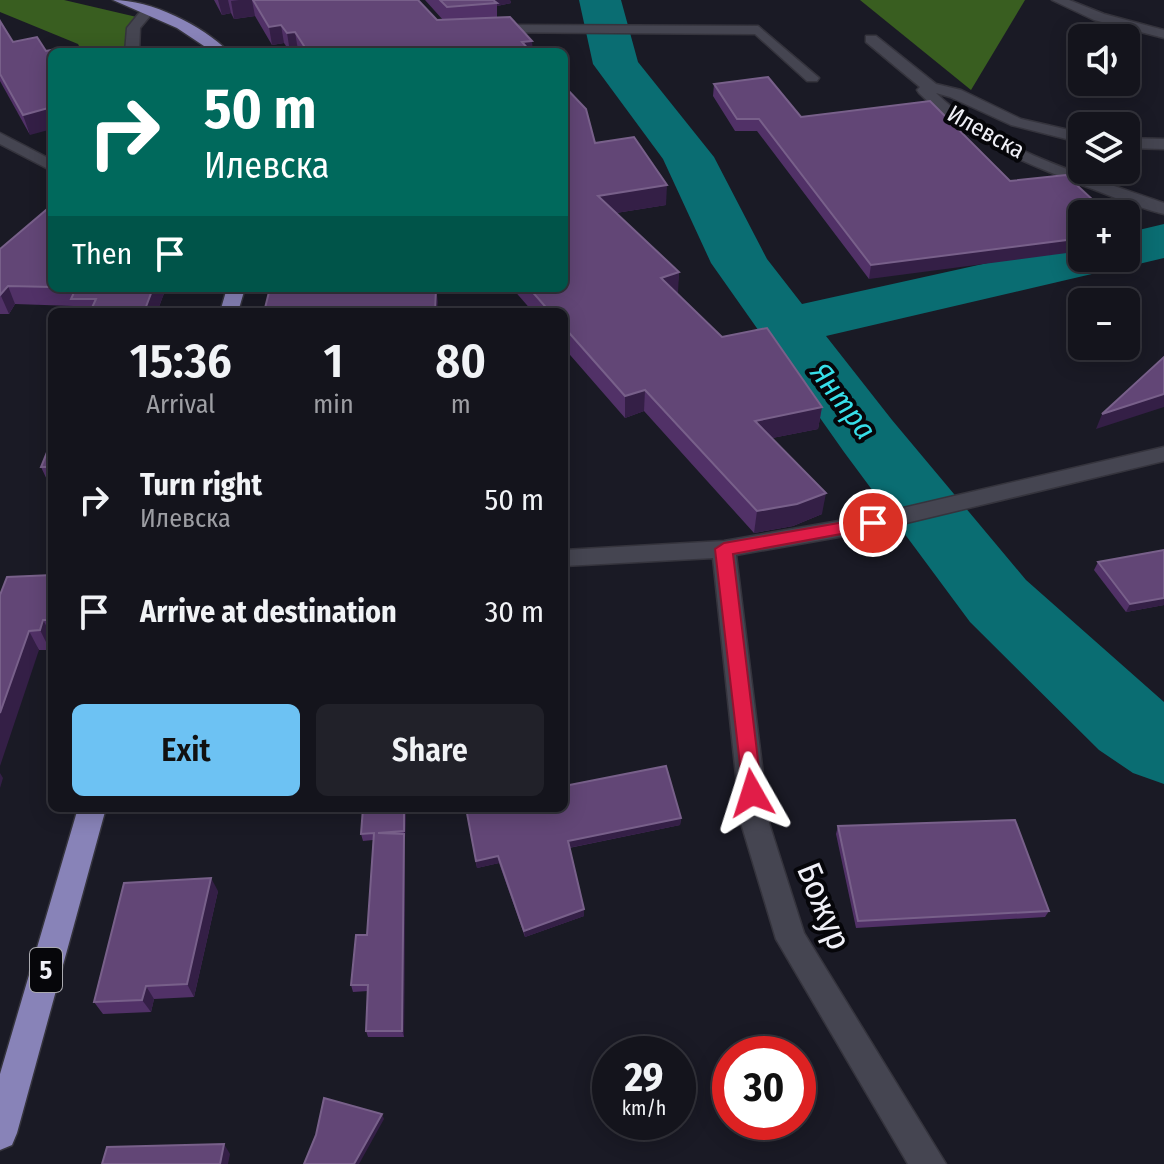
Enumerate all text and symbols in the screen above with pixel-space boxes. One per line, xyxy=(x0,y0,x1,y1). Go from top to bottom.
map controls xyxy=(1068,24,1140,360)
button: sound xyxy=(1068,24,1140,96)
text: 50 m xyxy=(204,76,316,143)
icon: right xyxy=(72,80,176,184)
street label: Илевска xyxy=(943,99,1029,165)
button: layers xyxy=(1068,112,1140,184)
text: Илевска xyxy=(204,144,330,188)
button: + xyxy=(1068,200,1140,272)
icon: arrive xyxy=(148,232,192,276)
text: Then xyxy=(72,236,132,272)
button: − xyxy=(1068,288,1140,360)
text: 15:36 xyxy=(130,332,232,390)
text: 1 xyxy=(324,332,343,390)
text: 80 xyxy=(435,332,486,390)
water label: Янтра xyxy=(802,355,883,446)
text: Arrival xyxy=(146,389,215,420)
text: min xyxy=(313,389,354,420)
text: m xyxy=(451,389,471,420)
text: Turn right xyxy=(140,467,262,503)
icon: right xyxy=(72,478,116,522)
text: 50 m xyxy=(484,482,544,518)
pin xyxy=(839,489,907,557)
icon: arrive xyxy=(851,501,895,545)
text: Илевска xyxy=(140,503,231,534)
icon: arrive xyxy=(72,590,116,634)
text: Arrive at destination xyxy=(140,594,397,630)
text: 30 m xyxy=(485,594,544,630)
button: Exit xyxy=(72,704,300,796)
button: Share xyxy=(316,704,544,796)
position arrow xyxy=(710,751,794,835)
street label: Божур xyxy=(788,856,860,956)
road number: 5 xyxy=(30,948,62,992)
speed limit sign: 30 xyxy=(712,1036,816,1140)
text: 29 xyxy=(624,1054,663,1102)
text: km/h xyxy=(622,1096,666,1120)

